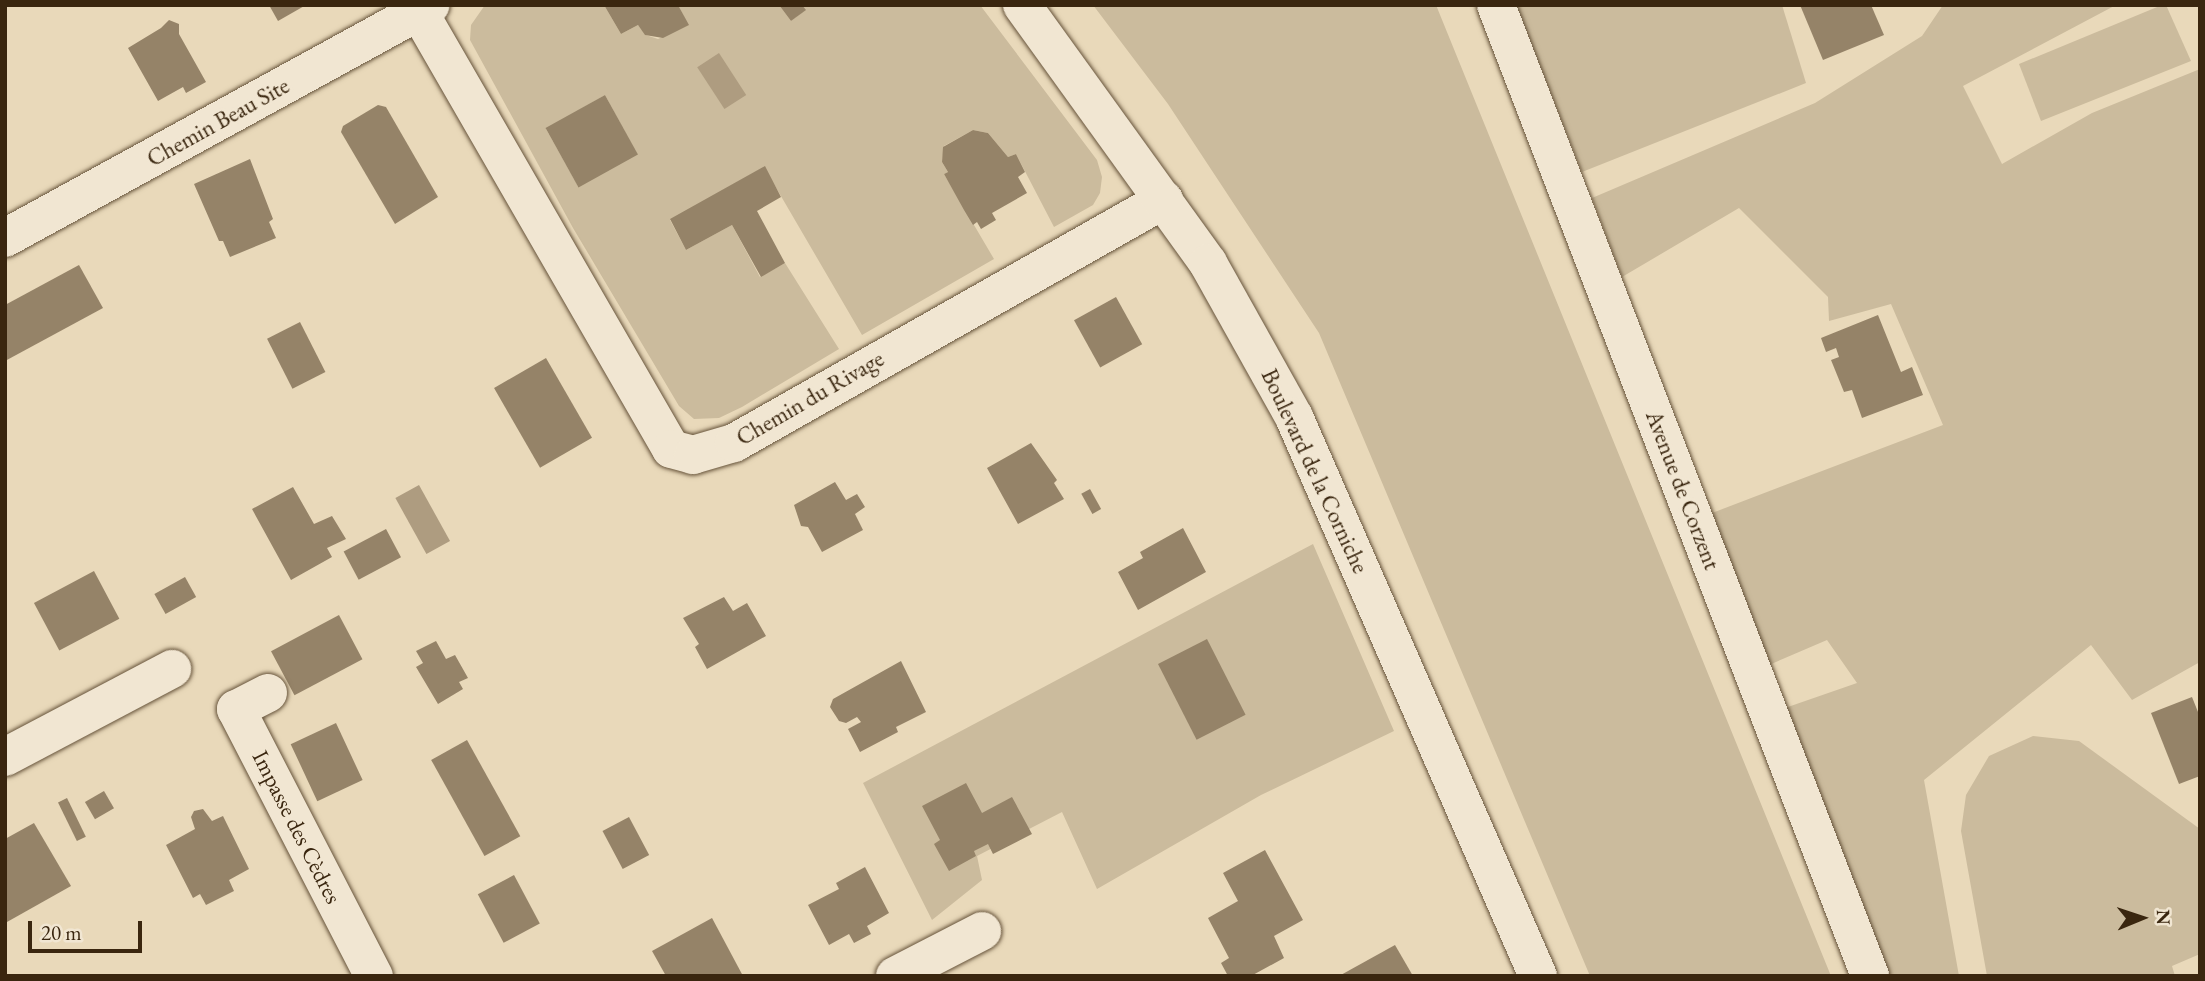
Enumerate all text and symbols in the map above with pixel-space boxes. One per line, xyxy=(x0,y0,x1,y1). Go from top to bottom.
street label: Chemin Beau Site xyxy=(142,72,294,172)
street label: Chemin du Rivage xyxy=(731,345,889,451)
street label: Boulevard de la Corniche xyxy=(1256,364,1374,578)
street label: Avenue de Corzent xyxy=(1640,407,1726,573)
street label: Impasse des Cèdres xyxy=(247,746,347,908)
north arrow xyxy=(2107,883,2177,953)
scale bar xyxy=(32,908,145,952)
text: N xyxy=(2151,909,2176,925)
text: 20 m xyxy=(41,919,82,946)

